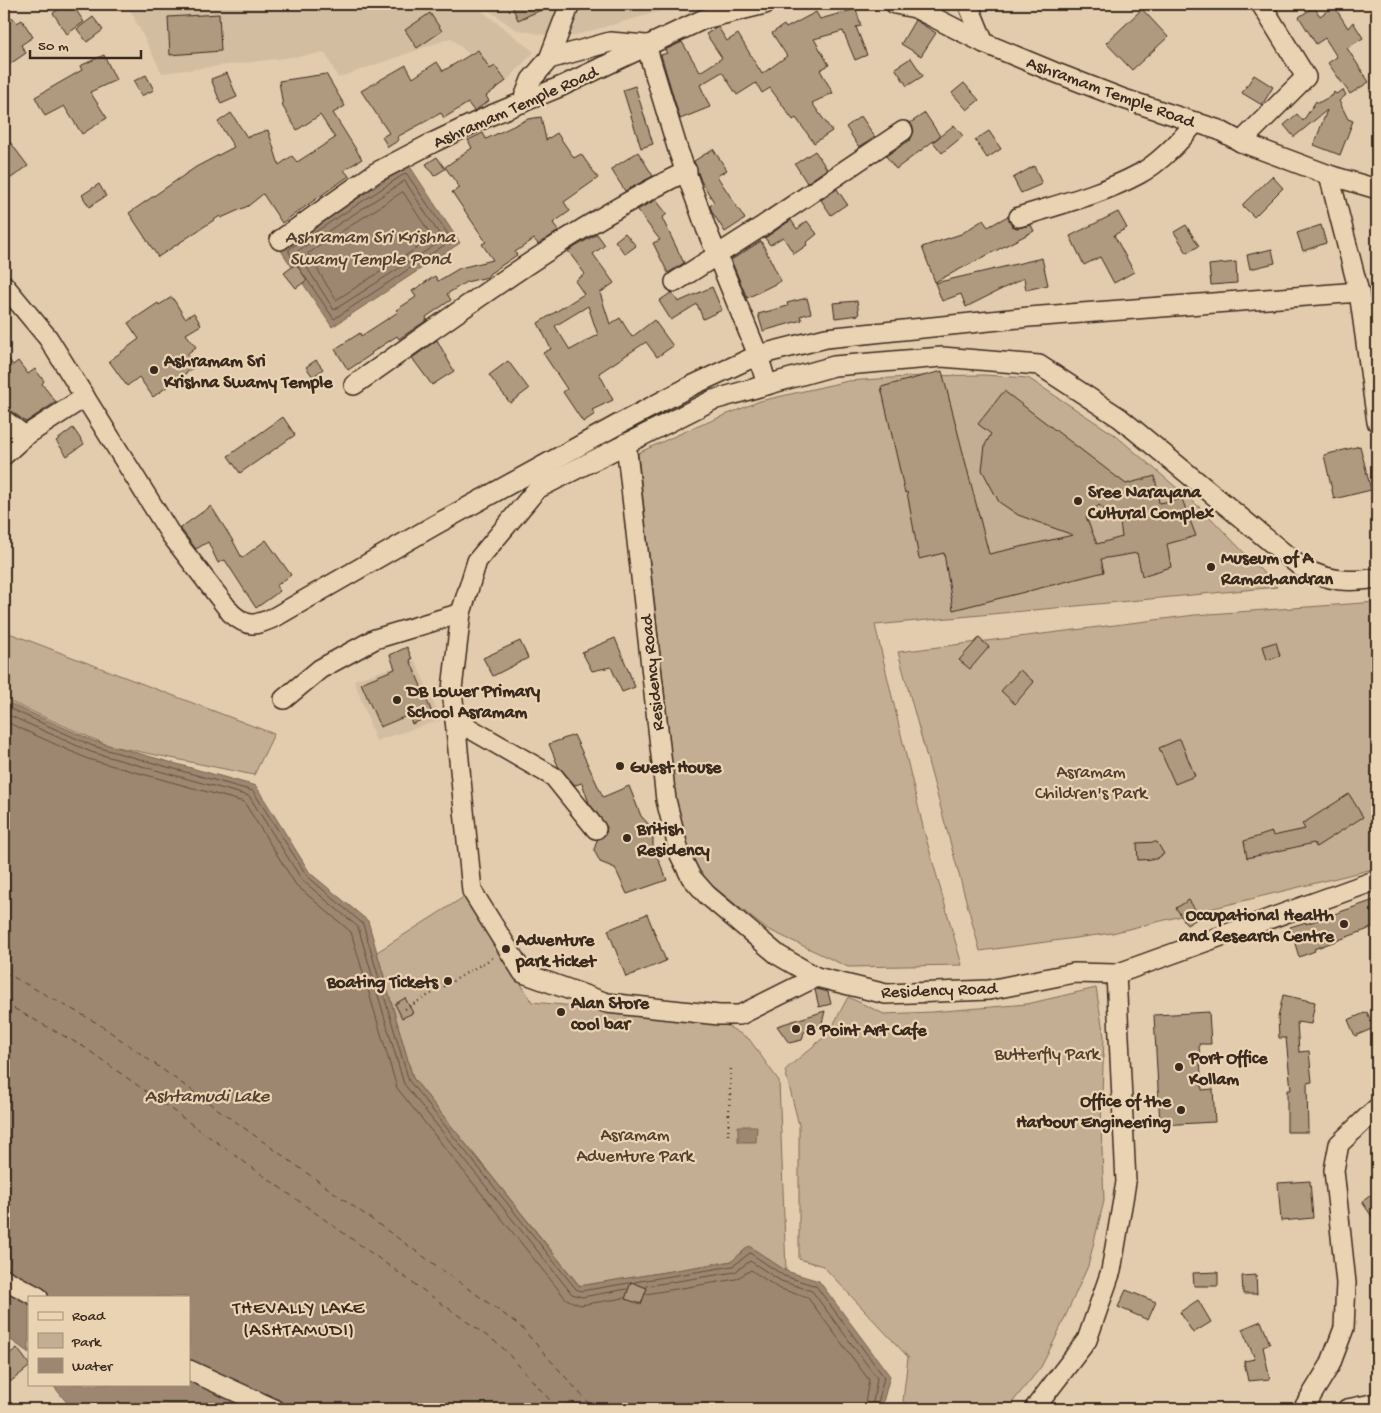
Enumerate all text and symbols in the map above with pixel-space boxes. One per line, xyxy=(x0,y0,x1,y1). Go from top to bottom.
scale bar xyxy=(30,28,141,60)
text: 50 m xyxy=(38,38,69,56)
street label: Ashramam Temple Road xyxy=(1023,53,1199,134)
street label: Ashramam Temple Road xyxy=(431,62,603,154)
water label: Ashramam Sri Krishna Swamy Temple Pond xyxy=(285,227,456,272)
place label: Ashramam Sri Krishna Swamy Temple xyxy=(163,352,333,394)
marker: Ashramam Sri Krishna Swamy Temple xyxy=(148,364,160,376)
place label: Sree Narayana Cultural Complex xyxy=(1087,483,1215,525)
marker: Sree Narayana Cultural Complex xyxy=(1072,495,1084,507)
place label: Museum of A Ramachandran xyxy=(1220,549,1333,591)
marker: Museum of A Ramachandran xyxy=(1205,561,1217,573)
street label: Residency Road xyxy=(637,612,670,732)
place label: DB Lower Primary School Asramam xyxy=(405,682,540,724)
marker: DB Lower Primary School Asramam xyxy=(391,694,403,706)
place label: Guest House xyxy=(630,758,722,779)
marker: Guest House xyxy=(614,760,626,772)
park label: Asramam Children's Park xyxy=(1035,763,1149,805)
place label: British Residency xyxy=(636,820,710,862)
marker: British Residency xyxy=(621,832,633,844)
place label: Occupational Health and Research Centre xyxy=(1178,906,1335,948)
marker: Occupational Health and Research Centre xyxy=(1338,918,1350,930)
place label: Adventure park ticket xyxy=(515,931,597,973)
marker: Adventure park ticket xyxy=(500,943,512,955)
place label: Boating Tickets xyxy=(326,973,439,994)
marker: Boating Tickets xyxy=(442,975,454,987)
street label: Residency Road xyxy=(881,979,999,1004)
place label: Alan Store cool bar xyxy=(570,994,650,1036)
marker: Alan Store cool bar xyxy=(555,1006,567,1018)
place label: 8 Point Art Cafe xyxy=(806,1021,927,1042)
marker: 8 Point Art Cafe xyxy=(790,1023,802,1035)
park label: Butterfly Park xyxy=(994,1045,1101,1066)
place label: Port Office Kollam xyxy=(1188,1049,1268,1091)
marker: Port Office Kollam xyxy=(1173,1061,1185,1073)
water label: Ashtamudi Lake xyxy=(145,1086,271,1109)
place label: Office of the Harbour Engineering xyxy=(1016,1092,1172,1134)
marker: Office of the Harbour Engineering xyxy=(1175,1104,1187,1116)
park label: Asramam Adventure Park xyxy=(577,1126,695,1168)
legend xyxy=(28,1296,190,1386)
district label: THEVALLY LAKE (ASHTAMUDI) xyxy=(232,1298,365,1343)
text: Road xyxy=(72,1308,106,1326)
text: Park xyxy=(71,1334,102,1352)
text: Water xyxy=(72,1358,114,1376)

